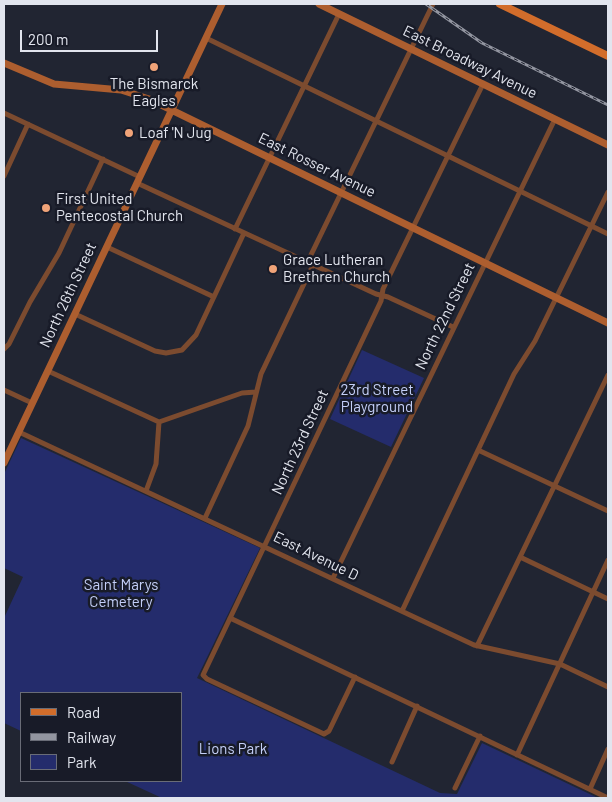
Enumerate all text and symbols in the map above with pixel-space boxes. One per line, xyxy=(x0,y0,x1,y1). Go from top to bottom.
scale bar xyxy=(22,20,160,52)
street label: East Broadway Avenue xyxy=(400,22,540,102)
text: 200 m xyxy=(28,30,68,48)
marker: The Bismarck Eagles xyxy=(148,61,160,73)
place label: The Bismarck Eagles xyxy=(110,75,198,110)
place label: Loaf 'N Jug xyxy=(139,124,211,142)
marker: Loaf 'N Jug xyxy=(123,127,135,139)
street label: East Rosser Avenue xyxy=(256,129,378,201)
place label: First United Pentecostal Church xyxy=(56,190,183,225)
marker: First United Pentecostal Church xyxy=(40,202,52,214)
street label: North 26th Street xyxy=(36,240,100,350)
place label: Grace Lutheran Brethren Church xyxy=(283,251,390,286)
street label: North 22nd Street xyxy=(411,260,479,372)
marker: Grace Lutheran Brethren Church xyxy=(267,263,279,275)
park label: 23rd Street Playground xyxy=(340,381,414,416)
street label: North 23rd Street xyxy=(268,387,332,497)
street label: East Avenue D xyxy=(271,528,361,584)
park label: Saint Marys Cemetery xyxy=(84,576,158,611)
legend xyxy=(20,692,182,782)
text: Road xyxy=(67,703,100,721)
text: Railway xyxy=(67,728,116,746)
park label: Lions Park xyxy=(199,740,267,758)
text: Park xyxy=(67,753,96,771)

